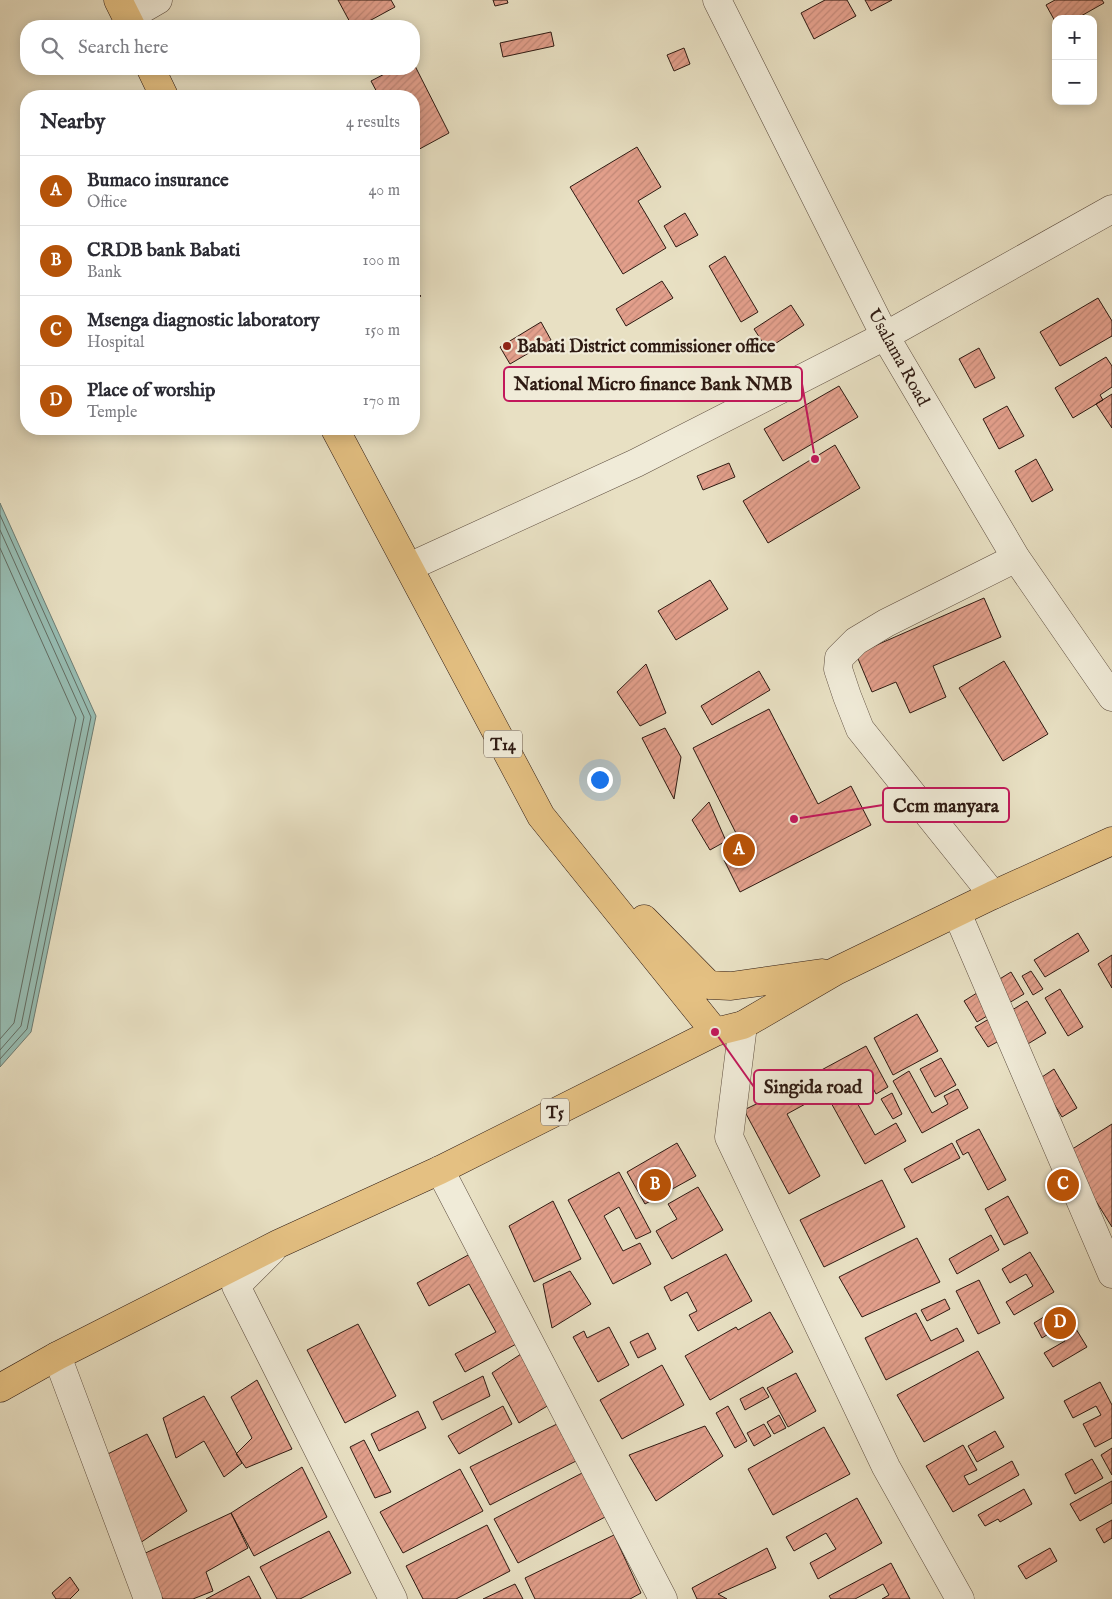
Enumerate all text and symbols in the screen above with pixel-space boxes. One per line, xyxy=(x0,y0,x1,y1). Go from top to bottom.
map controls xyxy=(1052,15,1097,105)
button: + xyxy=(1052,15,1097,60)
search box xyxy=(20,20,420,75)
icon: search xyxy=(38,34,66,62)
text: Search here xyxy=(78,36,169,60)
button: − xyxy=(1052,60,1097,105)
text: Nearby xyxy=(40,109,105,136)
text: 4 results xyxy=(346,113,400,133)
text: Bumaco insurance xyxy=(87,169,229,193)
text: A xyxy=(51,181,61,201)
text: 40 m xyxy=(368,181,400,201)
text: Office xyxy=(87,193,127,213)
text: CRDB bank Babati xyxy=(87,239,240,263)
text: B xyxy=(51,251,61,271)
text: 100 m xyxy=(363,251,400,271)
text: Bank xyxy=(87,263,122,283)
street label: Usalama Road xyxy=(861,305,934,411)
text: Msenga diagnostic laboratory xyxy=(87,309,320,333)
text: C xyxy=(50,321,62,341)
text: 150 m xyxy=(365,321,400,341)
text: Hospital xyxy=(87,333,144,353)
place label: Babati District commissioner office xyxy=(517,336,776,359)
marker: Babati District commissioner office xyxy=(501,340,513,352)
callout: National Micro finance Bank NMB xyxy=(504,367,802,401)
text: National Micro finance Bank NMB xyxy=(513,373,793,397)
text: Place of worship xyxy=(87,379,215,403)
text: D xyxy=(50,391,62,411)
text: 170 m xyxy=(363,391,400,411)
text: Temple xyxy=(87,403,137,423)
road number: T14 xyxy=(484,731,522,758)
your location xyxy=(587,767,613,793)
callout: Ccm manyara xyxy=(883,788,1009,822)
text: Ccm manyara xyxy=(893,795,1000,819)
pin: A xyxy=(723,831,755,869)
callout: Singida road xyxy=(754,1070,873,1104)
text: Singida road xyxy=(764,1076,863,1100)
road number: T5 xyxy=(541,1098,569,1126)
pin: B xyxy=(639,1166,671,1204)
pin: C xyxy=(1047,1166,1079,1204)
pin: D xyxy=(1044,1304,1076,1342)

